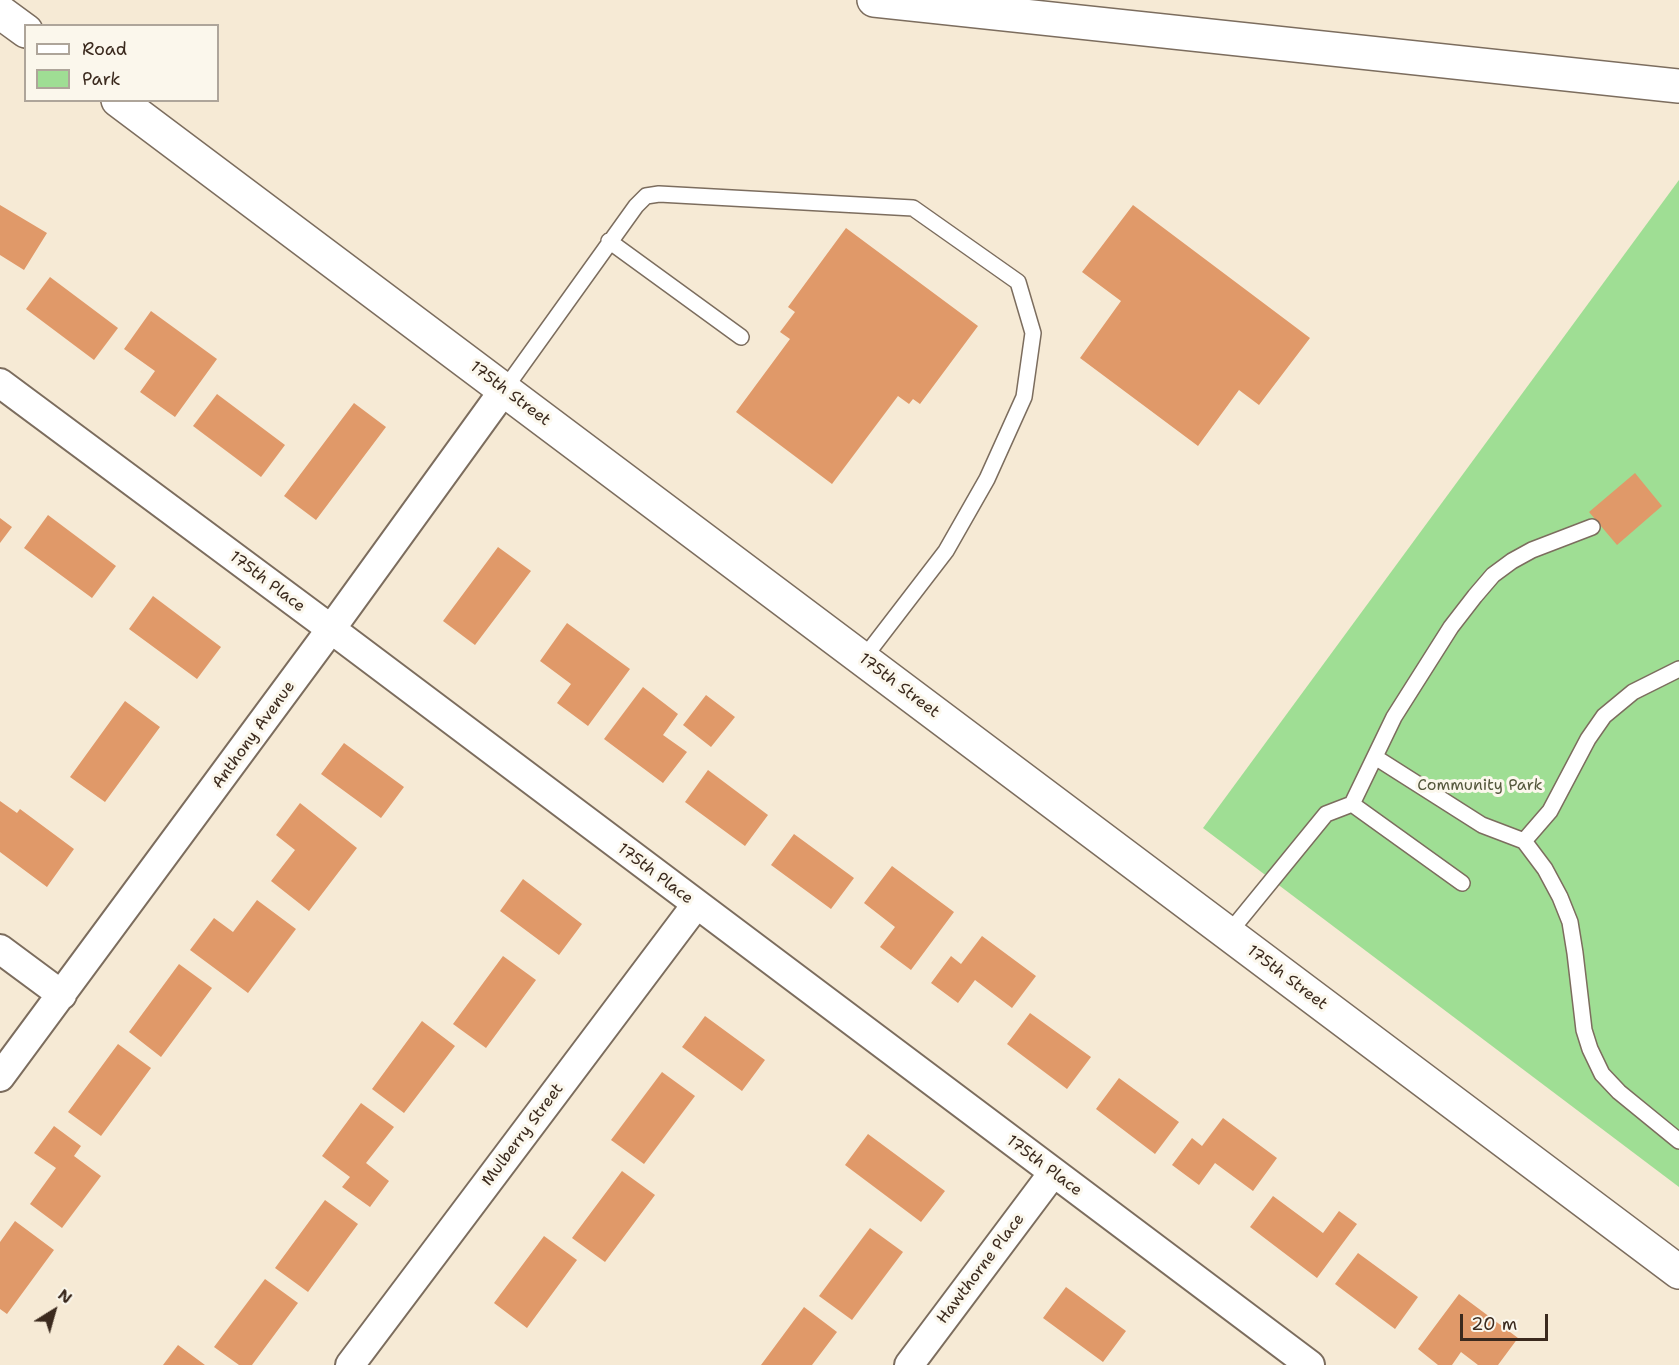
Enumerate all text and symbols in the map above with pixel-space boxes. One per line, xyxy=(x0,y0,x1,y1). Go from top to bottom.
legend xyxy=(24,24,219,102)
text: Road xyxy=(82,37,127,61)
text: Park xyxy=(82,67,121,91)
street label: 175th Street xyxy=(466,358,554,430)
street label: 175th Place xyxy=(226,547,308,617)
street label: 175th Street xyxy=(855,650,943,722)
street label: Anthony Avenue xyxy=(209,678,299,792)
park label: Community Park xyxy=(1417,776,1543,796)
street label: 175th Place xyxy=(614,839,696,909)
street label: 175th Street xyxy=(1243,942,1331,1014)
street label: Mulberry Street xyxy=(478,1080,568,1190)
street label: 175th Place xyxy=(1003,1131,1085,1201)
street label: Hawthorne Place xyxy=(933,1210,1029,1328)
north arrow xyxy=(24,1281,84,1341)
text: N xyxy=(54,1284,77,1308)
scale bar xyxy=(1463,1302,1552,1340)
text: 20 m xyxy=(1471,1312,1517,1336)

